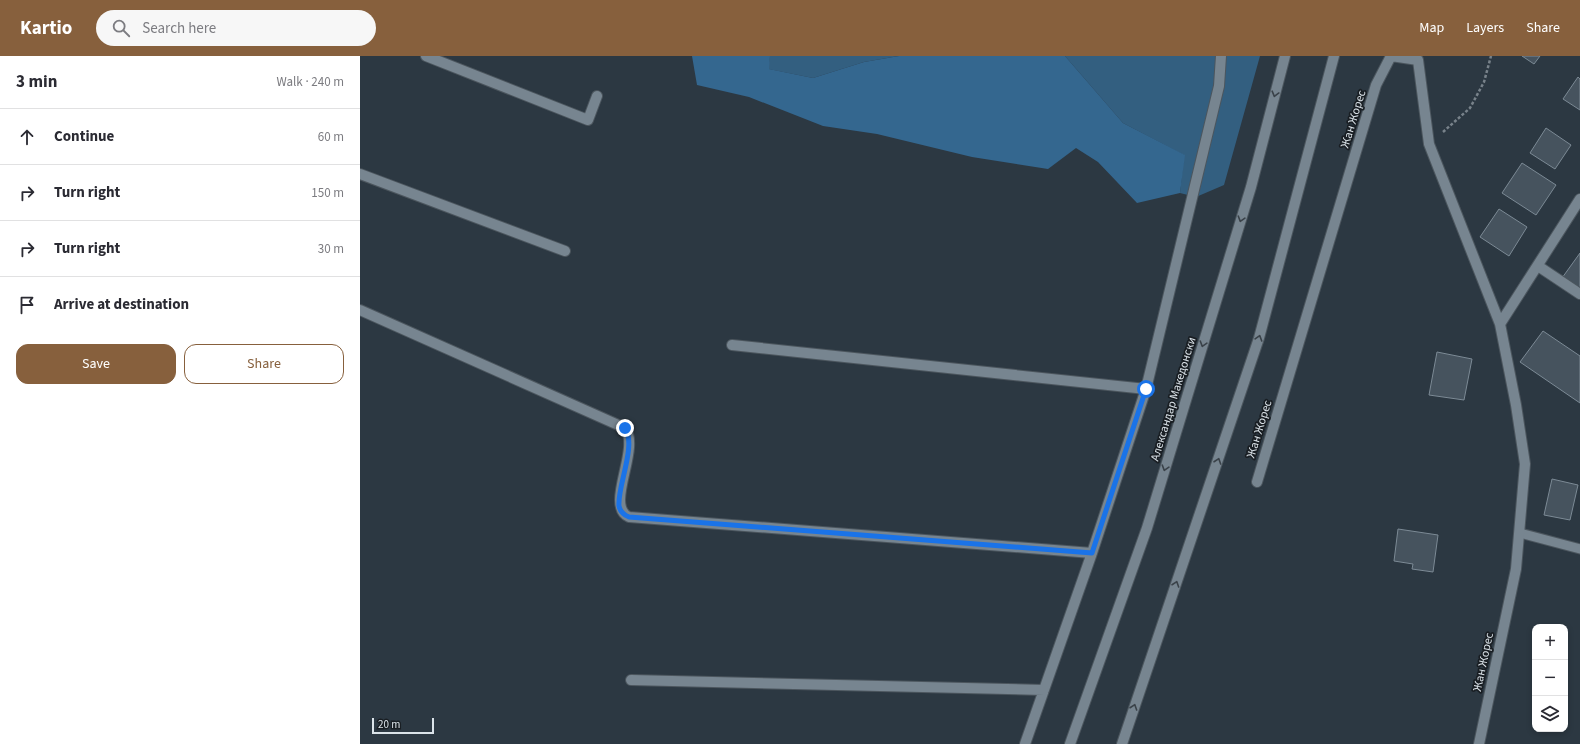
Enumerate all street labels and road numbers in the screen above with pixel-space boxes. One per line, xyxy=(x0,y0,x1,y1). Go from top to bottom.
street label: Жан Жорес xyxy=(1337,88,1370,150)
street label: Александар Македонски xyxy=(1147,335,1200,463)
street label: Жан Жорес xyxy=(1243,398,1276,460)
street label: Жан Жорес xyxy=(1469,631,1498,693)

